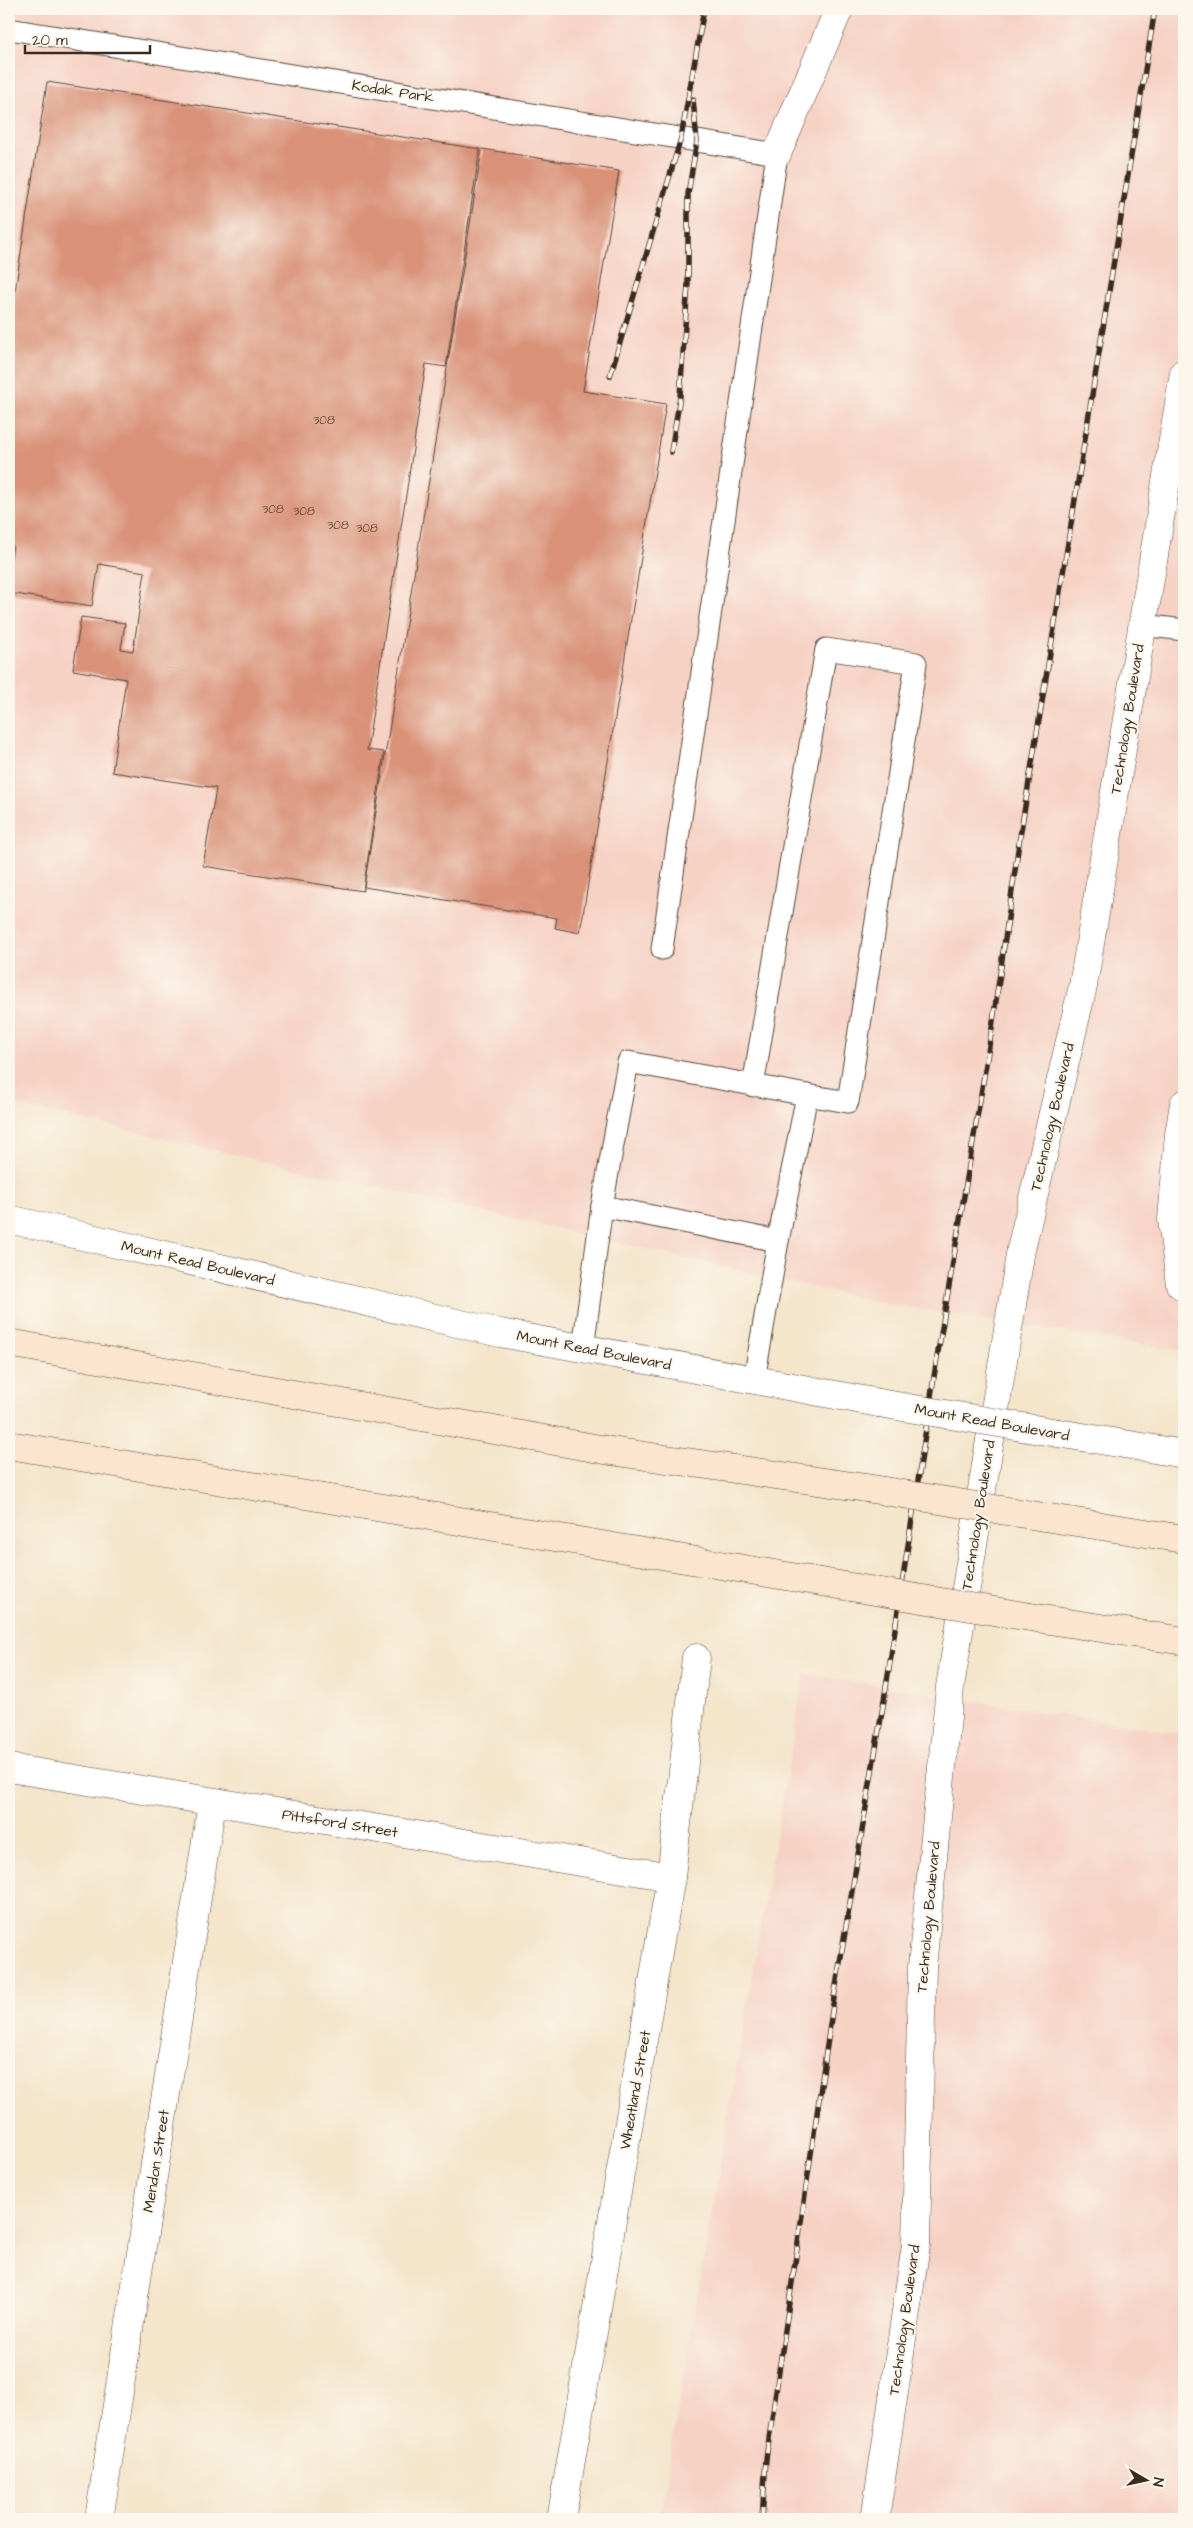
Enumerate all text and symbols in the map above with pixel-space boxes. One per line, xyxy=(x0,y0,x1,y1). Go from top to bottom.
scale bar xyxy=(25,22,150,54)
text: 20 m xyxy=(32,30,68,51)
street label: Kodak Park xyxy=(350,75,435,108)
house number: 308 xyxy=(313,412,335,429)
house number: 308 xyxy=(262,501,284,518)
house number: 308 xyxy=(293,503,315,520)
house number: 308 xyxy=(327,517,349,534)
house number: 308 xyxy=(356,520,378,537)
street label: Technology Boulevard xyxy=(1105,642,1151,796)
street label: Technology Boulevard xyxy=(1025,1041,1081,1194)
street label: Mount Read Boulevard xyxy=(119,1236,277,1291)
street label: Mount Read Boulevard xyxy=(515,1325,673,1376)
street label: Mount Read Boulevard xyxy=(913,1399,1071,1446)
street label: Technology Boulevard xyxy=(956,1438,1002,1592)
street label: Pittsford Street xyxy=(280,1804,399,1843)
street label: Technology Boulevard xyxy=(911,1840,947,1994)
street label: Wheatland Street xyxy=(615,2029,656,2151)
street label: Mendon Street xyxy=(138,2108,175,2214)
street label: Technology Boulevard xyxy=(884,2243,926,2397)
north arrow xyxy=(1120,2456,1170,2506)
text: N xyxy=(1147,2476,1168,2488)

